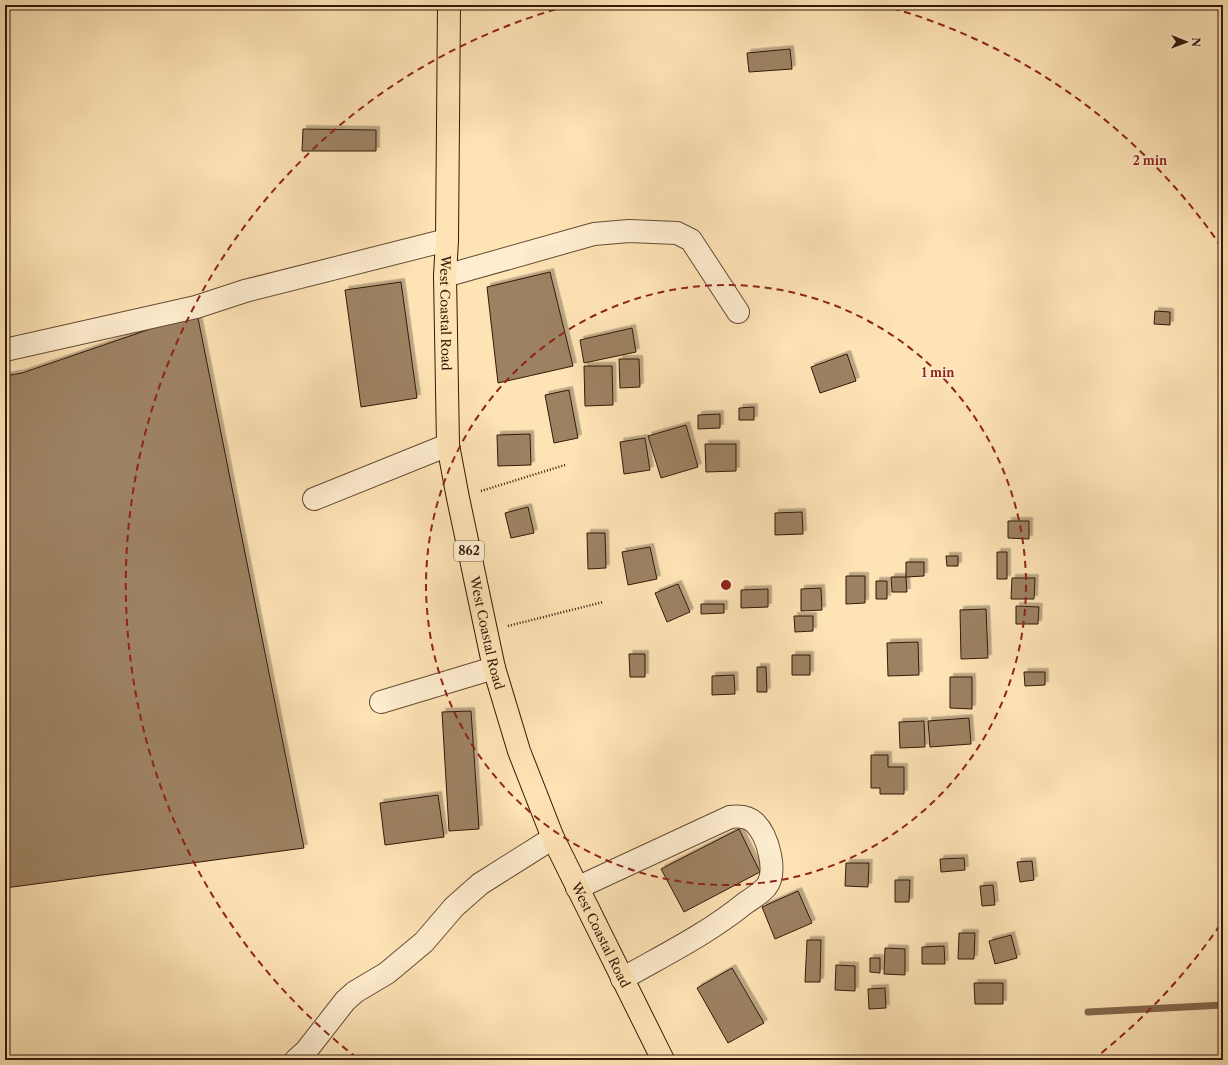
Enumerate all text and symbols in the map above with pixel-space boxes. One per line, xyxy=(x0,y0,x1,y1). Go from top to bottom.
north arrow xyxy=(1166,22,1206,62)
text: N xyxy=(1189,37,1203,48)
text: 2 min xyxy=(1133,153,1168,168)
street label: West Coastal Road xyxy=(437,254,455,371)
text: 1 min xyxy=(922,365,955,380)
road number: 862 xyxy=(454,541,484,561)
street label: West Coastal Road xyxy=(467,574,508,691)
centre of rings xyxy=(719,578,733,592)
street label: West Coastal Road xyxy=(568,879,634,990)

